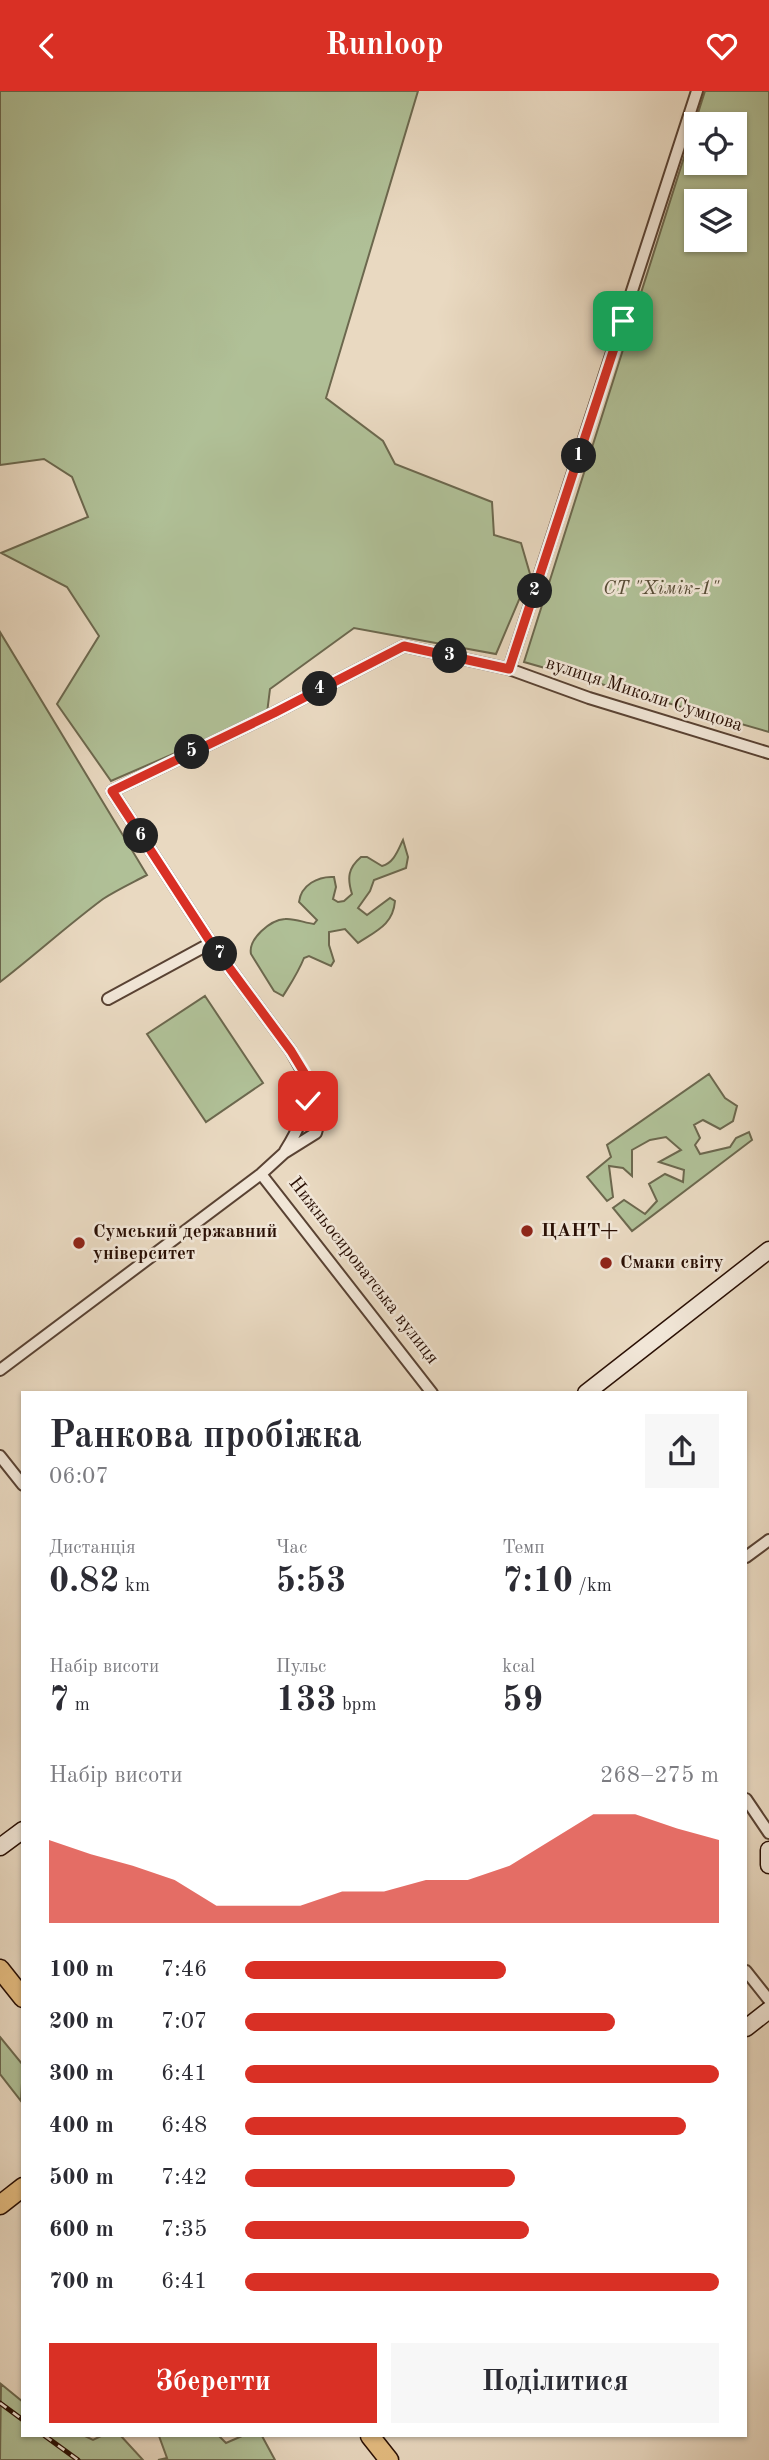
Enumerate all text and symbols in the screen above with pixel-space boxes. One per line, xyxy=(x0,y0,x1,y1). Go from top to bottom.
icon: back xyxy=(28,27,66,65)
icon: heart xyxy=(703,27,741,65)
text: Runloop xyxy=(325,30,444,62)
map controls xyxy=(684,112,747,252)
button: locate xyxy=(684,112,747,175)
button: layers xyxy=(684,189,747,252)
pin xyxy=(593,291,653,351)
icon: arrive xyxy=(604,302,642,340)
pin: 1 xyxy=(562,439,596,473)
text: 1 xyxy=(573,446,584,465)
pin: 2 xyxy=(518,573,552,609)
park label: СТ "Хімік-1" xyxy=(603,580,719,599)
text: 2 xyxy=(529,581,540,600)
pin: 3 xyxy=(433,639,468,673)
text: 3 xyxy=(444,646,455,665)
street label: вулиця Миколи Сумцова xyxy=(543,654,745,736)
pin: 4 xyxy=(302,671,338,707)
text: 4 xyxy=(314,679,325,698)
pin: 5 xyxy=(174,735,210,769)
text: 5 xyxy=(186,742,197,761)
pin: 6 xyxy=(124,819,158,853)
text: 6 xyxy=(135,826,146,845)
pin: 7 xyxy=(202,937,238,971)
text: 7 xyxy=(214,944,225,963)
pin xyxy=(278,1071,338,1131)
icon: check xyxy=(289,1082,327,1120)
street label: Нижньосироватська вулиця xyxy=(284,1174,442,1368)
place label: ЦАНТ+ xyxy=(541,1222,618,1241)
place label: Сумський державний університет xyxy=(93,1223,277,1264)
marker: ЦАНТ+ xyxy=(519,1223,535,1239)
marker: Сумський державний університет xyxy=(71,1235,87,1251)
place label: Смаки світу xyxy=(620,1254,724,1273)
marker: Смаки світу xyxy=(598,1255,614,1271)
button: share xyxy=(645,1414,719,1488)
text: Ранкова пробіжка xyxy=(49,1418,362,1456)
text: 06:07 xyxy=(49,1465,109,1488)
text: Дистанція xyxy=(49,1539,136,1558)
text: Час xyxy=(276,1539,307,1558)
text: Темп xyxy=(502,1539,545,1558)
text: 0.82 xyxy=(49,1564,120,1599)
text: 5:53 xyxy=(276,1564,346,1599)
text: 7:10 xyxy=(502,1564,573,1599)
text: km xyxy=(120,1577,150,1596)
text: /km xyxy=(573,1577,612,1596)
text: Набір висоти xyxy=(49,1658,159,1677)
text: Пульс xyxy=(276,1658,326,1677)
text: kcal xyxy=(502,1658,535,1677)
text: 7 xyxy=(49,1683,69,1718)
text: 133 xyxy=(276,1683,337,1718)
text: 59 xyxy=(502,1683,543,1718)
text: m xyxy=(69,1696,90,1715)
text: bpm xyxy=(337,1696,377,1715)
text: Набір висоти xyxy=(49,1764,183,1787)
text: 268–275 m xyxy=(600,1764,719,1787)
text: 100 m xyxy=(49,1958,114,1981)
text: 7:46 xyxy=(161,1958,207,1981)
text: 200 m xyxy=(49,2010,114,2033)
text: 7:07 xyxy=(161,2010,207,2033)
text: 300 m xyxy=(49,2062,114,2085)
text: 6:41 xyxy=(161,2062,207,2085)
text: 400 m xyxy=(49,2114,114,2137)
text: 6:48 xyxy=(161,2114,207,2137)
text: 500 m xyxy=(49,2166,114,2189)
text: 7:42 xyxy=(161,2166,207,2189)
text: 600 m xyxy=(49,2218,114,2241)
text: 7:35 xyxy=(161,2218,207,2241)
text: 700 m xyxy=(49,2270,114,2293)
text: 6:41 xyxy=(161,2270,207,2293)
button: Зберегти xyxy=(49,2343,377,2423)
button: Поділитися xyxy=(391,2343,719,2423)

